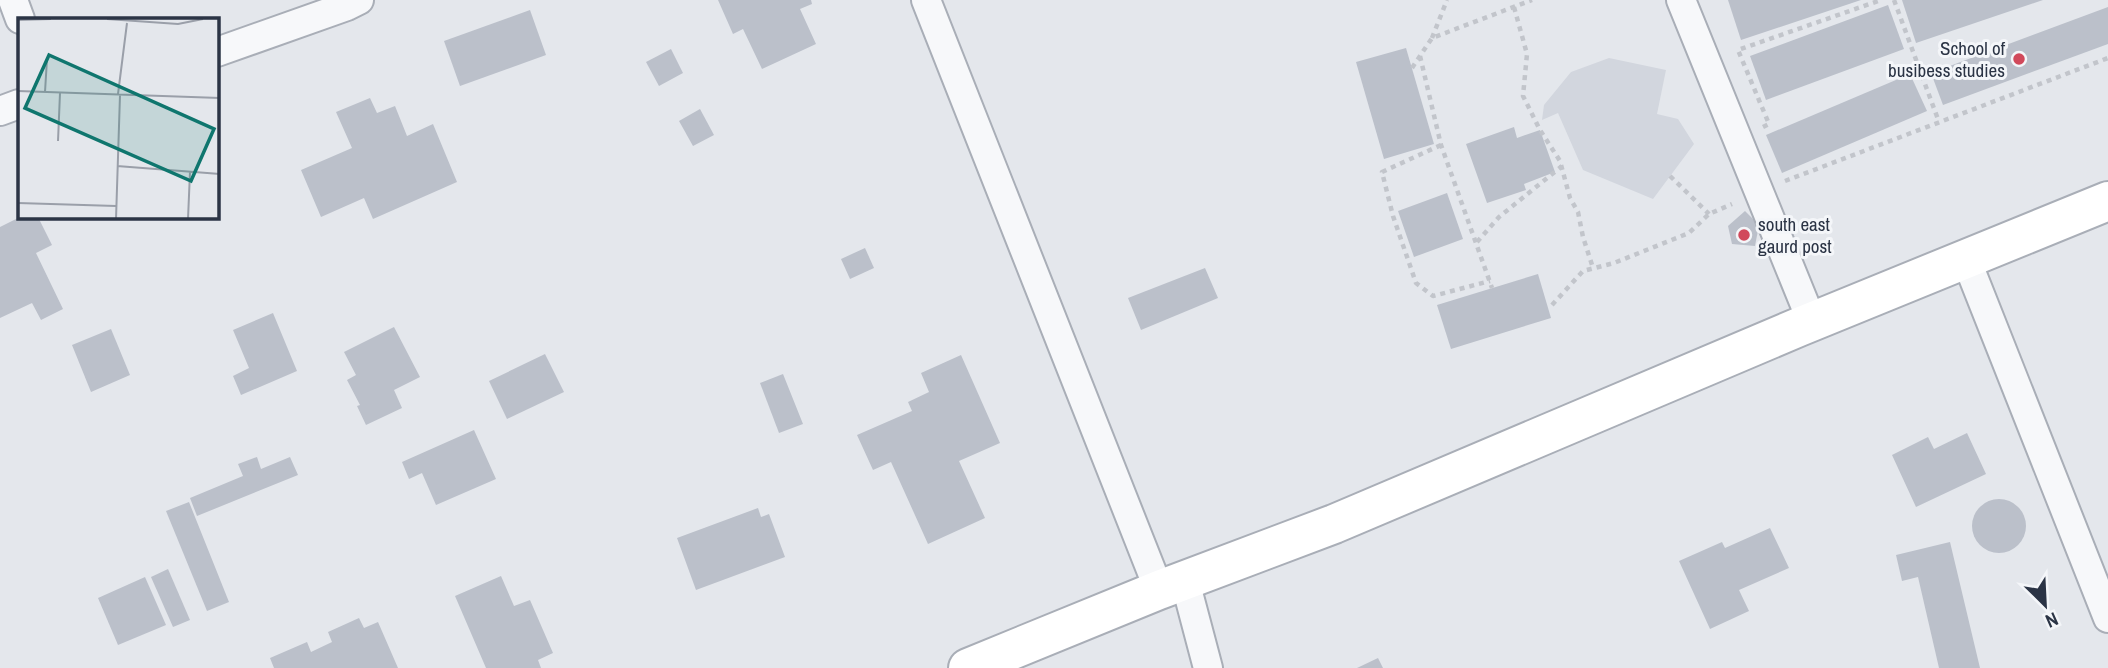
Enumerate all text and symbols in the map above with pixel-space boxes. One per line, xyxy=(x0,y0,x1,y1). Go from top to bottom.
inset map xyxy=(18,18,219,219)
place label: School of busibess studies xyxy=(1888,35,2006,83)
marker: School of busibess studies xyxy=(2011,51,2027,67)
place label: south east gaurd post xyxy=(1758,211,1832,259)
marker: south east gaurd post xyxy=(1736,227,1752,243)
north arrow xyxy=(2010,570,2080,640)
text: N xyxy=(2041,606,2062,635)

